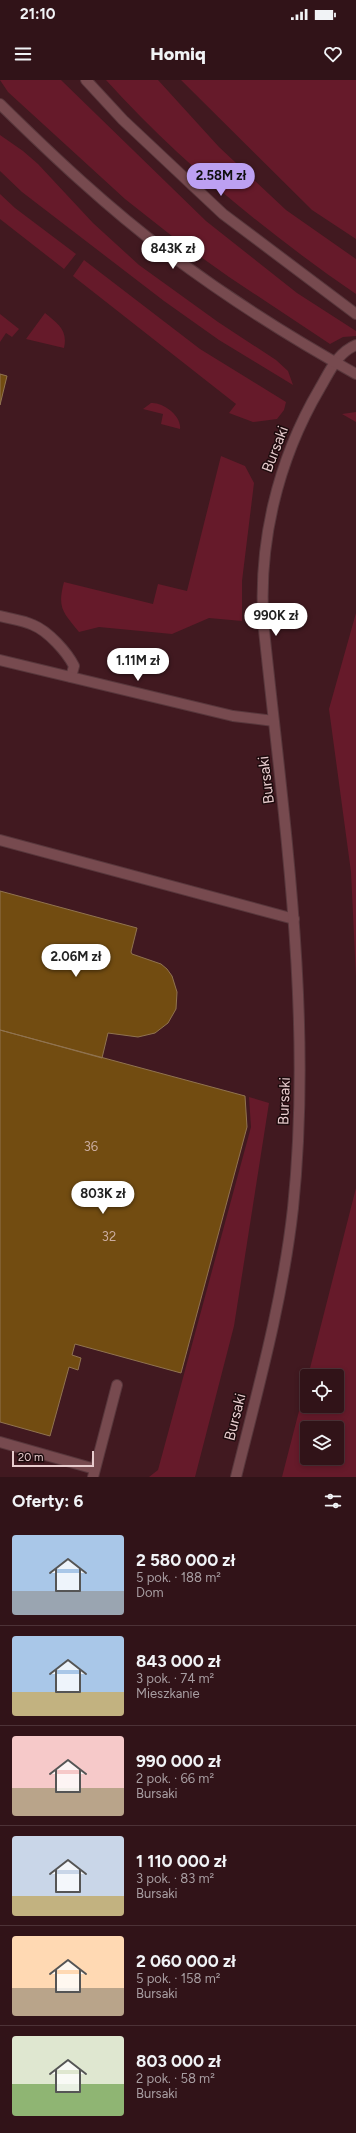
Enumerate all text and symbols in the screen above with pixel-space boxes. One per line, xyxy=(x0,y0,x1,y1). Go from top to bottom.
text: 21:10 xyxy=(20,5,56,23)
icon: menu xyxy=(12,43,34,65)
text: Homiq xyxy=(150,43,206,65)
icon: heart xyxy=(322,43,344,65)
pin: 2.58M zł xyxy=(180,163,262,197)
text: 2.58M zł xyxy=(196,168,246,183)
pin: 843K zł xyxy=(136,236,210,270)
text: 843K zł xyxy=(150,241,196,256)
street label: Bursaki xyxy=(258,423,292,475)
pin: 990K zł xyxy=(239,603,313,637)
text: 990K zł xyxy=(253,608,299,623)
pin: 1.11M zł xyxy=(97,648,179,682)
text: 1.11M zł xyxy=(116,653,160,668)
street label: Bursaki xyxy=(254,755,278,805)
pin: 2.06M zł xyxy=(35,944,117,978)
text: 2.06M zł xyxy=(51,949,101,964)
street label: Bursaki xyxy=(274,1077,294,1125)
house number: 36 xyxy=(84,1139,98,1154)
pin: 803K zł xyxy=(66,1181,140,1215)
text: 803K zł xyxy=(80,1186,126,1201)
house number: 32 xyxy=(102,1229,116,1244)
map controls xyxy=(300,1369,344,1465)
button: locate xyxy=(300,1369,344,1413)
street label: Bursaki xyxy=(220,1392,250,1442)
button: layers xyxy=(300,1421,344,1465)
scale bar xyxy=(12,1449,94,1468)
text: 20 m xyxy=(18,1451,43,1464)
icon: filters xyxy=(322,1490,344,1512)
text: Oferty: 6 xyxy=(12,1491,83,1511)
text: 2 580 000 zł xyxy=(136,1550,235,1570)
icon: home xyxy=(44,1551,92,1599)
text: 5 pok. · 188 m² xyxy=(136,1570,221,1585)
text: Dom xyxy=(136,1585,164,1600)
text: 843 000 zł xyxy=(136,1651,221,1671)
icon: home xyxy=(44,1652,92,1700)
text: 3 pok. · 74 m² xyxy=(136,1671,214,1686)
text: Mieszkanie xyxy=(136,1686,200,1701)
text: 990 000 zł xyxy=(136,1751,221,1771)
icon: home xyxy=(44,1752,92,1800)
text: 2 pok. · 66 m² xyxy=(136,1771,214,1786)
text: Bursaki xyxy=(136,1786,178,1801)
text: 1 110 000 zł xyxy=(136,1851,227,1871)
icon: home xyxy=(44,1852,92,1900)
text: 3 pok. · 83 m² xyxy=(136,1871,214,1886)
text: Bursaki xyxy=(136,1886,178,1901)
text: 2 060 000 zł xyxy=(136,1951,236,1971)
icon: home xyxy=(44,1952,92,2000)
text: 5 pok. · 158 m² xyxy=(136,1971,220,1986)
text: Bursaki xyxy=(136,1986,178,2001)
text: 803 000 zł xyxy=(136,2051,221,2071)
icon: home xyxy=(44,2052,92,2100)
text: 2 pok. · 58 m² xyxy=(136,2071,215,2086)
text: Bursaki xyxy=(136,2086,178,2101)

